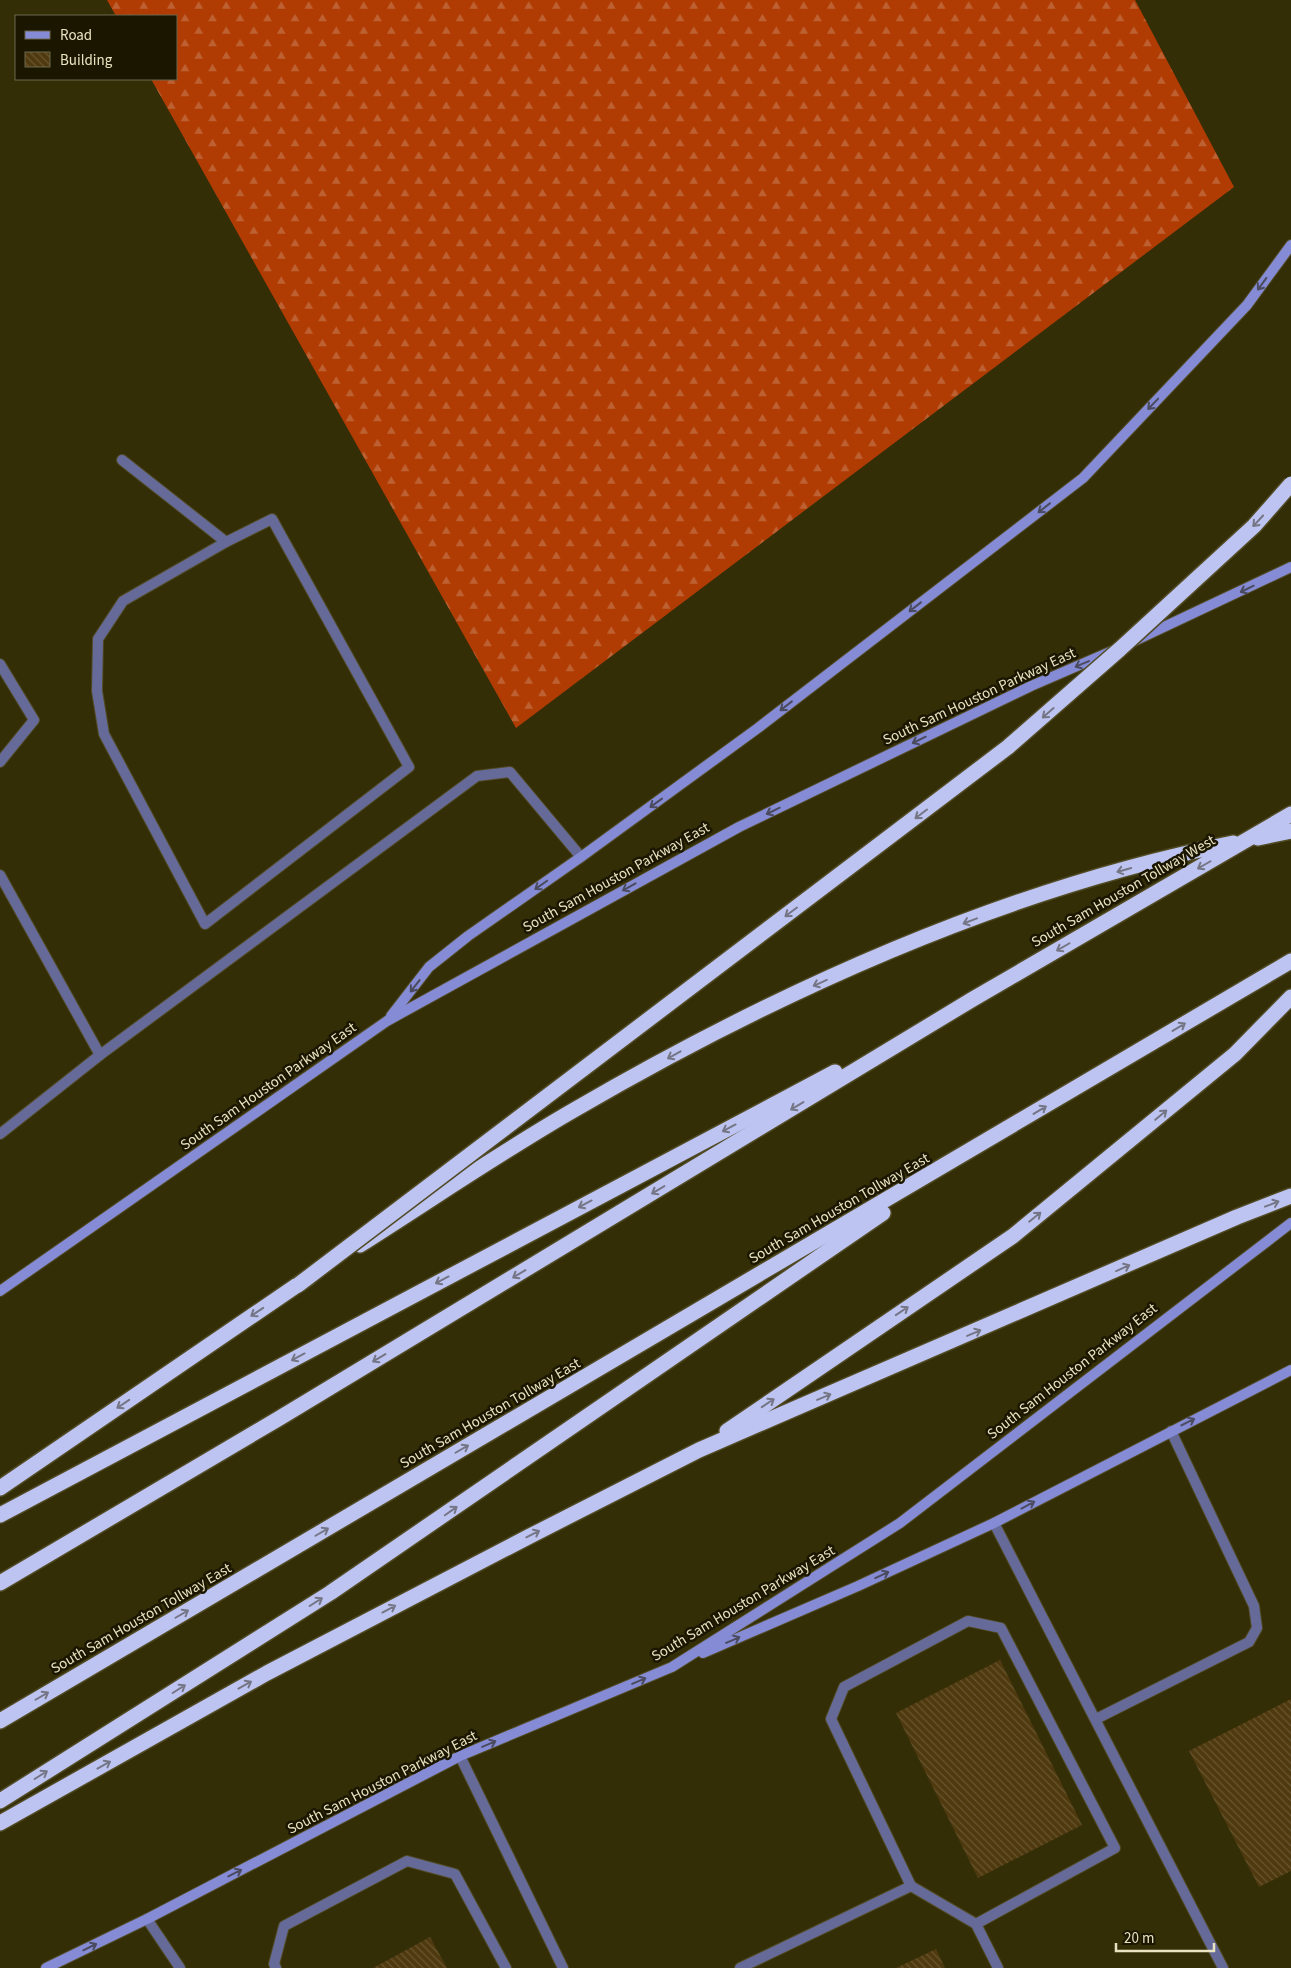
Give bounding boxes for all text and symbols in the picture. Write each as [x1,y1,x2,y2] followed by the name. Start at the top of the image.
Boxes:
[15,15,178,80] legend
[60,25,92,46] text: Road
[60,50,113,71] text: Building
[1257,277,1268,291] one-way arrow
[1147,398,1159,411] one-way arrow
[1037,503,1051,513] one-way arrow
[1252,514,1264,527] one-way arrow
[1240,584,1255,594] one-way arrow
[908,602,922,612] one-way arrow
[879,642,1079,750] street label: South Sam Houston Parkway East
[1075,660,1090,669] one-way arrow
[779,701,793,711] one-way arrow
[1041,707,1054,718] one-way arrow
[912,736,927,745] one-way arrow
[650,797,663,808] one-way arrow
[765,806,780,816] one-way arrow
[915,808,928,819] one-way arrow
[519,817,713,938] street label: South Sam Houston Parkway East
[1027,830,1219,953] street label: South Sam Houston Tollway West
[1197,860,1211,870] one-way arrow
[1117,866,1133,876] one-way arrow
[534,880,548,890] one-way arrow
[623,883,637,893] one-way arrow
[785,906,798,917] one-way arrow
[963,917,978,926] one-way arrow
[1057,942,1071,952] one-way arrow
[409,979,420,992] one-way arrow
[813,979,828,988] one-way arrow
[176,1017,361,1155] street label: South Sam Houston Parkway East
[1172,1022,1187,1032] one-way arrow
[667,1050,682,1060] one-way arrow
[790,1102,804,1112] one-way arrow
[1032,1105,1046,1115] one-way arrow
[1155,1110,1168,1121] one-way arrow
[722,1124,737,1134] one-way arrow
[745,1148,933,1269] street label: South Sam Houston Tollway East
[651,1186,665,1196] one-way arrow
[1264,1198,1279,1208] one-way arrow
[579,1200,593,1210] one-way arrow
[1028,1212,1041,1223] one-way arrow
[1115,1262,1130,1272] one-way arrow
[512,1270,526,1280] one-way arrow
[435,1276,449,1286] one-way arrow
[983,1298,1162,1444] street label: South Sam Houston Parkway East
[895,1306,909,1316] one-way arrow
[250,1307,264,1317] one-way arrow
[966,1327,981,1337] one-way arrow
[291,1353,306,1362] one-way arrow
[396,1353,584,1474] street label: South Sam Houston Tollway East
[373,1354,387,1364] one-way arrow
[817,1391,832,1400] one-way arrow
[761,1398,775,1408] one-way arrow
[116,1399,130,1409] one-way arrow
[1180,1417,1195,1426] one-way arrow
[455,1444,469,1454] one-way arrow
[1021,1500,1036,1510] one-way arrow
[443,1506,457,1516] one-way arrow
[315,1526,329,1536] one-way arrow
[525,1529,540,1538] one-way arrow
[648,1540,839,1667] street label: South Sam Houston Parkway East
[47,1558,235,1679] street label: South Sam Houston Tollway East
[874,1570,889,1579] one-way arrow
[309,1597,323,1607] one-way arrow
[381,1604,396,1613] one-way arrow
[175,1608,189,1618] one-way arrow
[725,1635,740,1645] one-way arrow
[631,1675,646,1685] one-way arrow
[238,1680,252,1690] one-way arrow
[171,1684,185,1694] one-way arrow
[34,1691,49,1701] one-way arrow
[284,1725,481,1840] street label: South Sam Houston Parkway East
[481,1739,496,1748] one-way arrow
[96,1759,110,1769] one-way arrow
[34,1770,48,1780] one-way arrow
[227,1868,242,1877] one-way arrow
[1116,1920,1214,1952] scale bar
[1124,1928,1154,1949] text: 20 m
[82,1942,97,1951] one-way arrow

